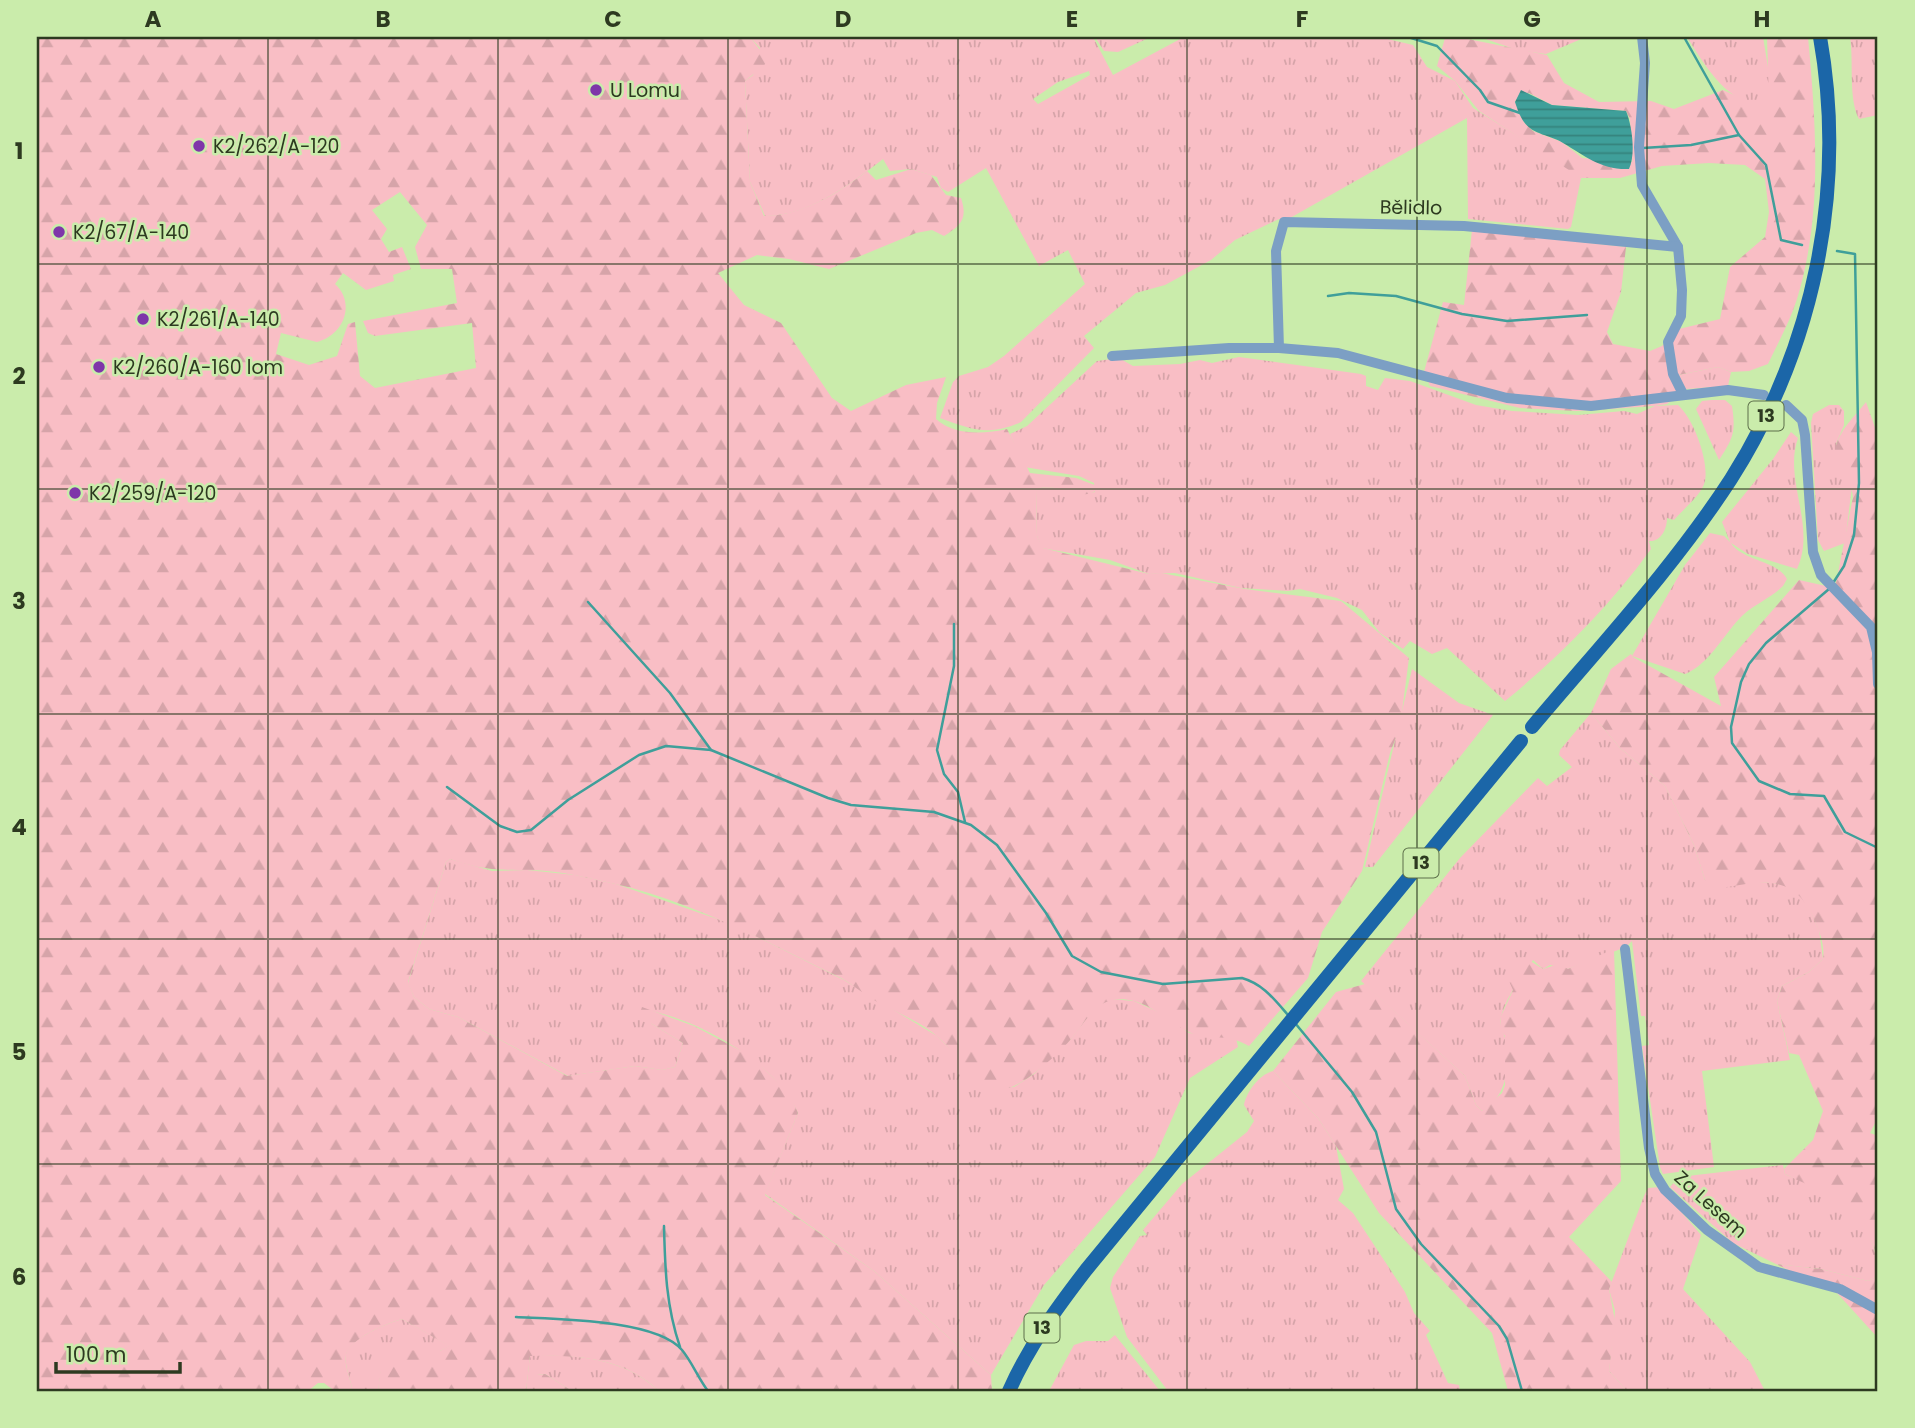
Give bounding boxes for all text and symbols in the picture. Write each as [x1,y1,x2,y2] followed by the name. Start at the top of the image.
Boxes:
[145,3,162,35] text: A
[375,3,391,35] text: B
[604,3,622,35] text: C
[835,3,851,35] text: D
[1066,3,1078,35] text: E
[1296,3,1308,35] text: F
[1523,3,1541,35] text: G
[1754,3,1770,35] text: H
[610,77,680,104] place label: U Lomu
[588,82,604,98] marker: U Lomu
[213,133,340,160] place label: K2/262/A-120
[15,135,23,167] text: 1
[191,138,207,154] marker: K2/262/A-120
[1380,193,1442,222] street label: Bělidlo
[73,219,189,246] place label: K2/67/A-140
[51,224,67,240] marker: K2/67/A-140
[157,306,280,333] place label: K2/261/A-140
[135,311,151,327] marker: K2/261/A-140
[113,354,283,381] place label: K2/260/A-160 lom
[91,359,107,375] marker: K2/260/A-160 lom
[12,360,26,392] text: 2
[1748,402,1784,430] road number: 13
[89,480,216,507] place label: K2/259/A-120
[67,485,83,501] marker: K2/259/A-120
[12,585,26,617] text: 3
[11,811,27,843] text: 4
[1404,848,1438,878] road number: 13
[12,1036,26,1068] text: 5
[1668,1164,1753,1244] street label: Za Lesem
[12,1261,26,1293] text: 6
[1024,1314,1060,1343] road number: 13
[56,1330,180,1374] scale bar
[66,1340,126,1369] text: 100 m

